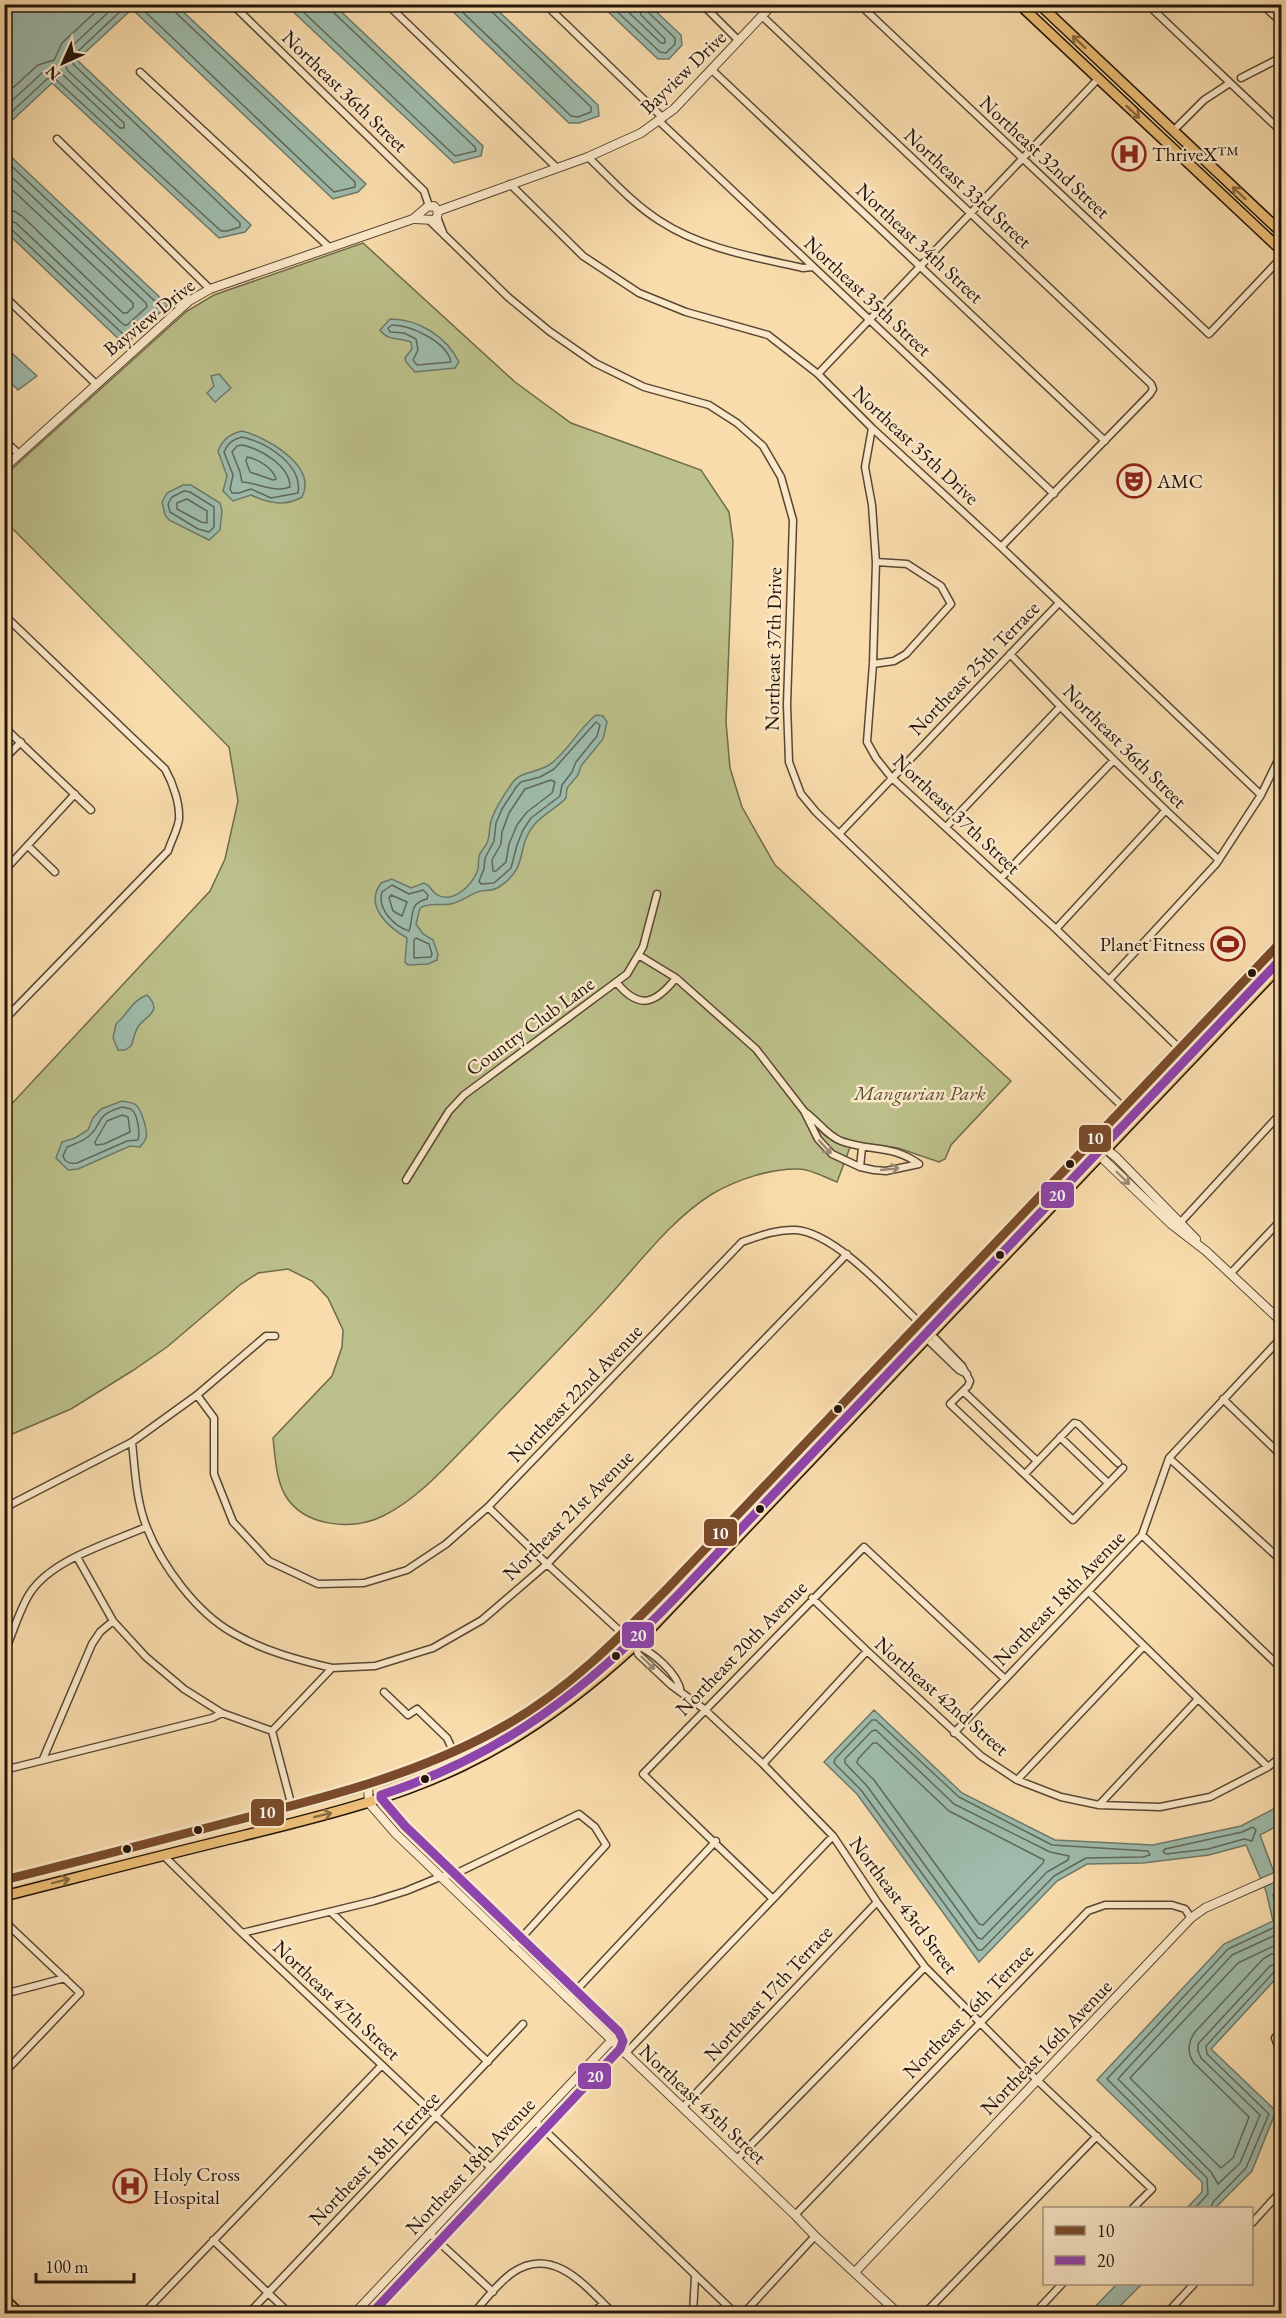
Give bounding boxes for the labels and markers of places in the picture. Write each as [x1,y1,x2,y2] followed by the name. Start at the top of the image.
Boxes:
[1111,136,1147,172] hospital icon: ThriveX™
[1152,141,1239,167] place label: ThriveX™
[1116,463,1152,499] theatre icon: AMC
[1156,468,1203,494] place label: AMC
[1210,926,1246,962] sports icon: Planet Fitness
[1100,931,1205,957] place label: Planet Fitness
[1246,967,1258,979] unlabelled marker
[1064,1158,1076,1170] unlabelled marker
[994,1249,1006,1261] unlabelled marker
[832,1403,844,1415] unlabelled marker
[754,1503,766,1515] unlabelled marker
[610,1650,622,1662] unlabelled marker
[419,1773,431,1785] unlabelled marker
[192,1824,204,1836] unlabelled marker
[121,1843,133,1855] unlabelled marker
[153,2161,240,2210] place label: Holy Cross Hospital
[112,2168,148,2204] hospital icon: Holy Cross Hospital

